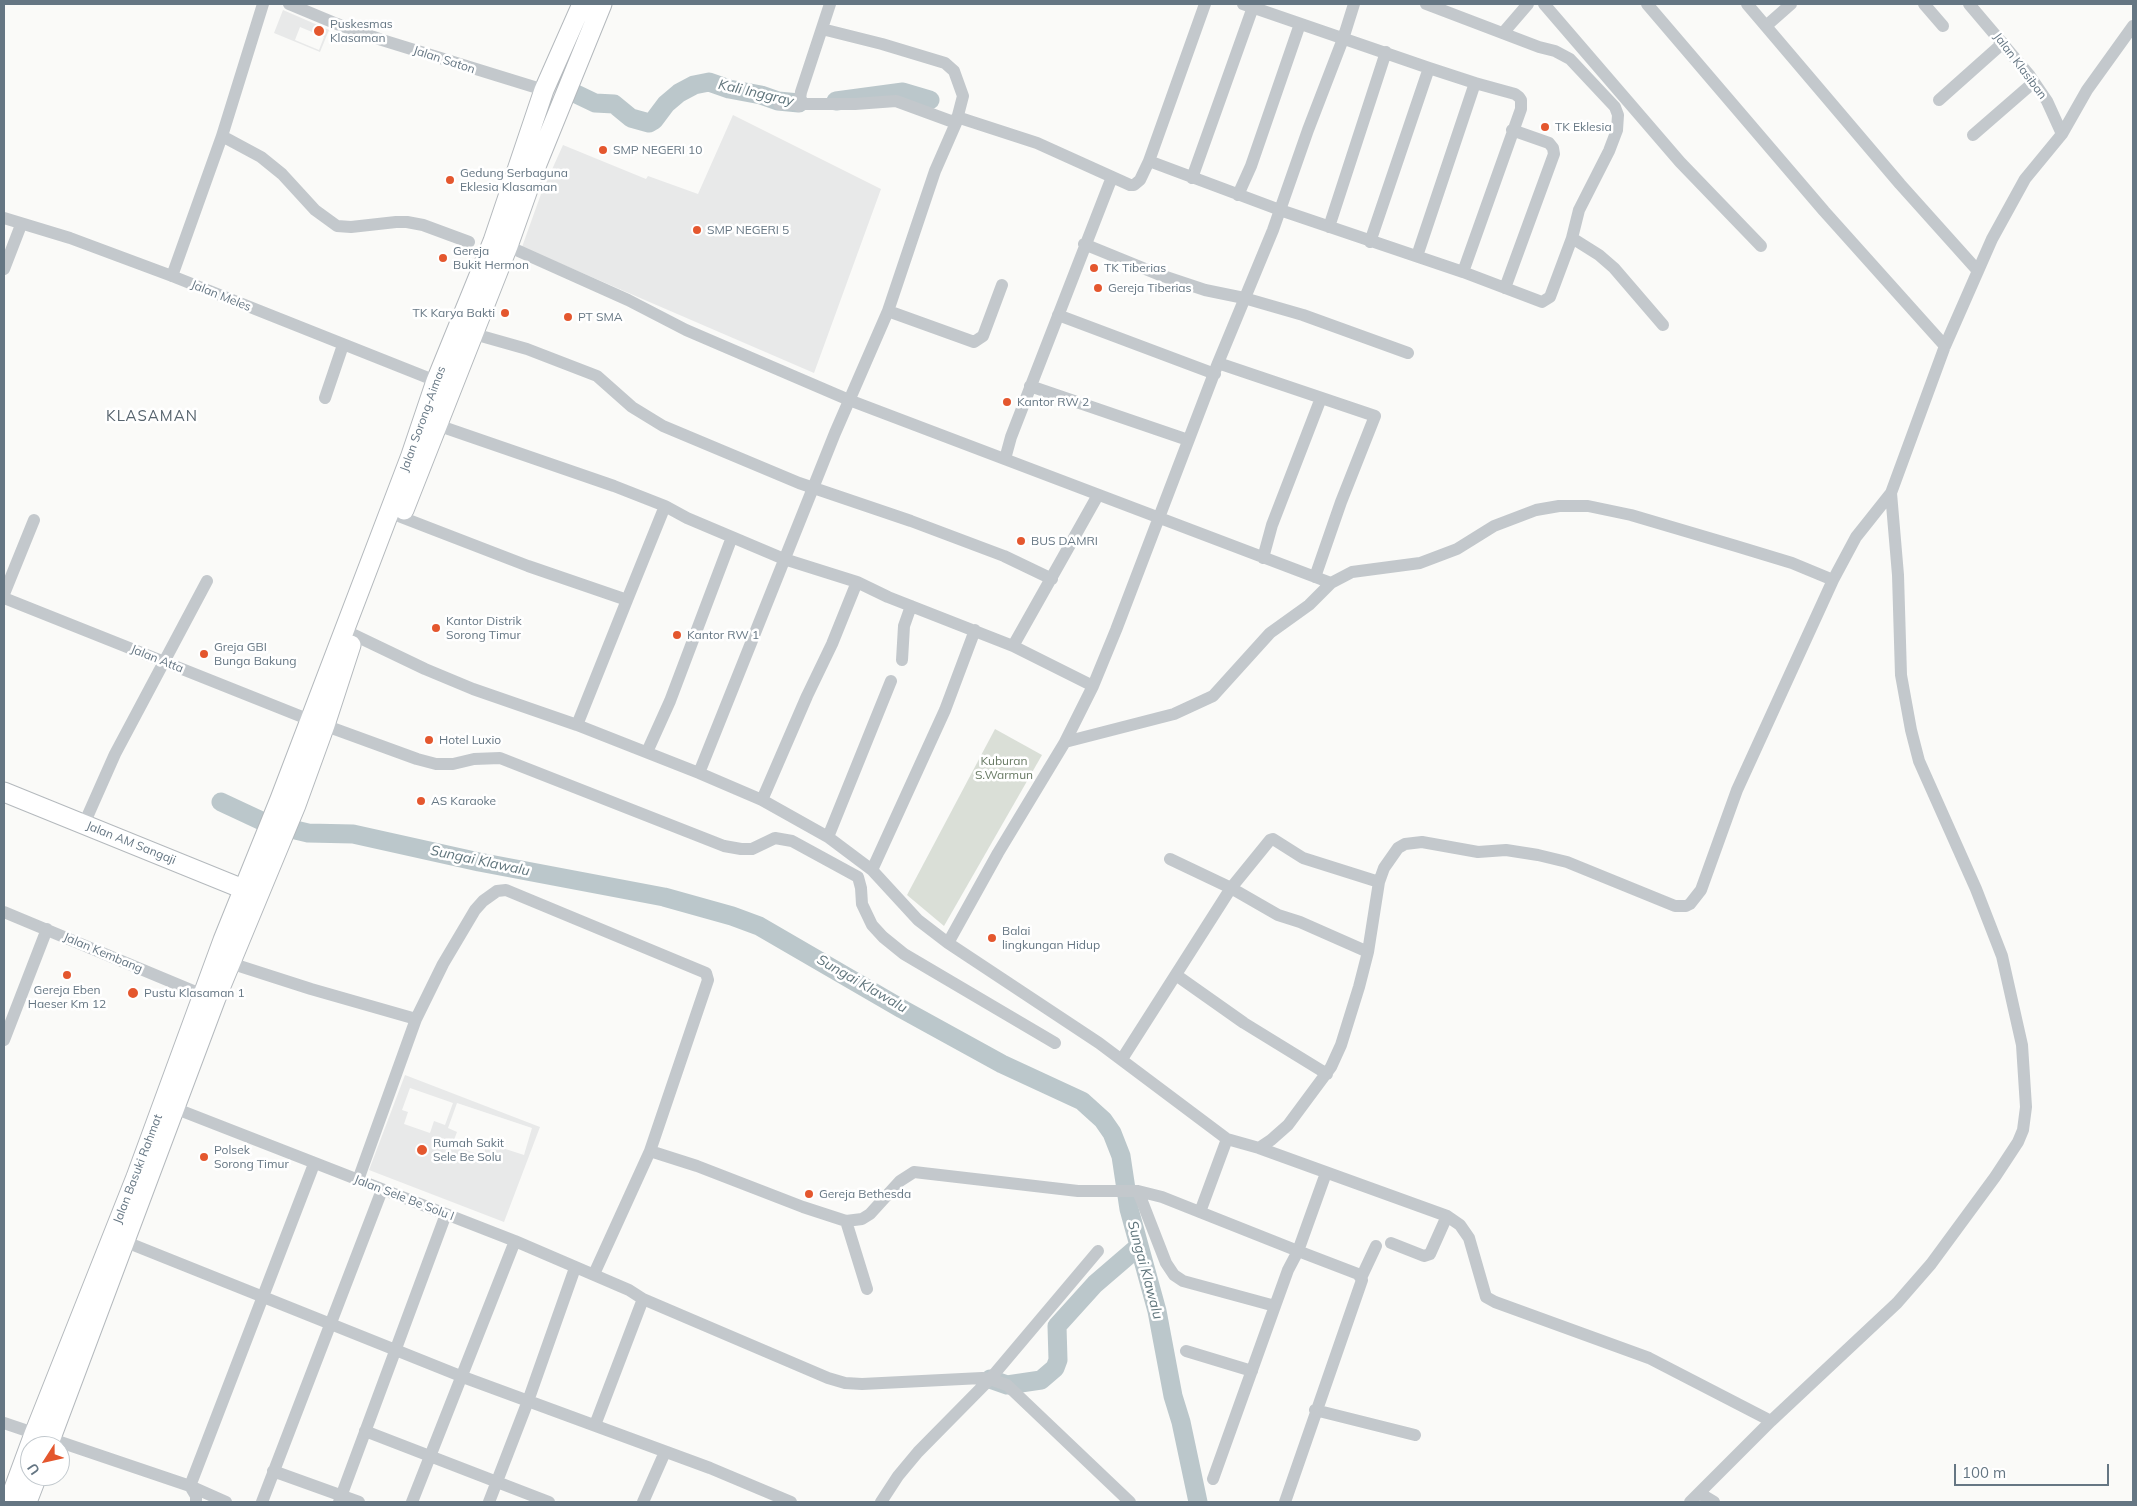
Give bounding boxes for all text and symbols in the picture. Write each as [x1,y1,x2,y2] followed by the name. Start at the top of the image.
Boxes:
[330,17,393,45] place label: Puskesmas Klasaman
[312,24,326,38] marker: Puskesmas Klasaman
[1990,30,2050,102] street label: Jalan Klasiban
[411,43,477,77] street label: Jalan Saton
[717,76,795,110] water label: Kali Inggray
[1555,120,1612,134] place label: TK Eklesia
[1539,121,1551,133] marker: TK Eklesia
[613,143,702,157] place label: SMP NEGERI 10
[597,144,609,156] marker: SMP NEGERI 10
[460,166,568,194] place label: Gedung Serbaguna Eklesia Klasaman
[444,174,456,186] marker: Gedung Serbaguna Eklesia Klasaman
[707,223,789,237] place label: SMP NEGERI 5
[691,224,703,236] marker: SMP NEGERI 5
[453,244,529,272] place label: Gereja Bukit Hermon
[437,252,449,264] marker: Gereja Bukit Hermon
[1104,261,1166,275] place label: TK Tiberias
[1088,262,1100,274] marker: TK Tiberias
[189,277,253,315] street label: Jalan Meles
[1108,281,1191,295] place label: Gereja Tiberias
[1092,282,1104,294] marker: Gereja Tiberias
[412,306,495,320] place label: TK Karya Bakti
[499,307,511,319] marker: TK Karya Bakti
[578,310,623,324] place label: PT SMA
[562,311,574,323] marker: PT SMA
[397,364,449,474] street label: Jalan Sorong-Aimas
[1017,395,1089,409] place label: Kantor RW 2
[1001,396,1013,408] marker: Kantor RW 2
[105,407,199,425] district label: KLASAMAN
[1031,534,1098,548] place label: BUS DAMRI
[1015,535,1027,547] marker: BUS DAMRI
[446,614,522,642] place label: Kantor Distrik Sorong Timur
[430,622,442,634] marker: Kantor Distrik Sorong Timur
[687,628,759,642] place label: Kantor RW 1
[671,629,683,641] marker: Kantor RW 1
[214,640,296,668] place label: Greja GBI Bunga Bakung
[129,642,185,676] street label: Jalan Atta
[198,648,210,660] marker: Greja GBI Bunga Bakung
[439,733,501,747] place label: Hotel Luxio
[423,734,435,746] marker: Hotel Luxio
[975,754,1033,782] park label: Kuburan S.Warmun
[431,794,496,808] place label: AS Karaoke
[415,795,427,807] marker: AS Karaoke
[84,818,178,868] street label: Jalan AM Sangaji
[429,842,531,880] water label: Sungai Klawalu
[1002,924,1100,952] place label: Balai lingkungan Hidup
[61,930,145,976] street label: Jalan Kembang
[986,932,998,944] marker: Balai lingkungan Hidup
[814,951,910,1017] water label: Sungai Klawalu
[61,969,73,981] marker: Gereja Eben Haeser Km 12
[28,983,106,1011] place label: Gereja Eben Haeser Km 12
[126,986,140,1000] marker: Pustu Klasaman 1
[144,986,245,1000] place label: Pustu Klasaman 1
[110,1112,166,1226] street label: Jalan Basuki Rahmat
[433,1136,504,1164] place label: Rumah Sakit Sele Be Solu
[214,1143,289,1171] place label: Polsek Sorong Timur
[415,1143,429,1157] marker: Rumah Sakit Sele Be Solu
[198,1151,210,1163] marker: Polsek Sorong Timur
[352,1172,456,1224] street label: Jalan Sele Be Solu I
[819,1187,911,1201] place label: Gereja Bethesda
[803,1188,815,1200] marker: Gereja Bethesda
[1124,1219,1166,1321] water label: Sungai Klawalu
[20,1436,70,1486] north arrow
[1957,1454,2112,1486] scale bar
[23,1460,44,1478] text: U
[1962,1463,2006,1482] text: 100 m

